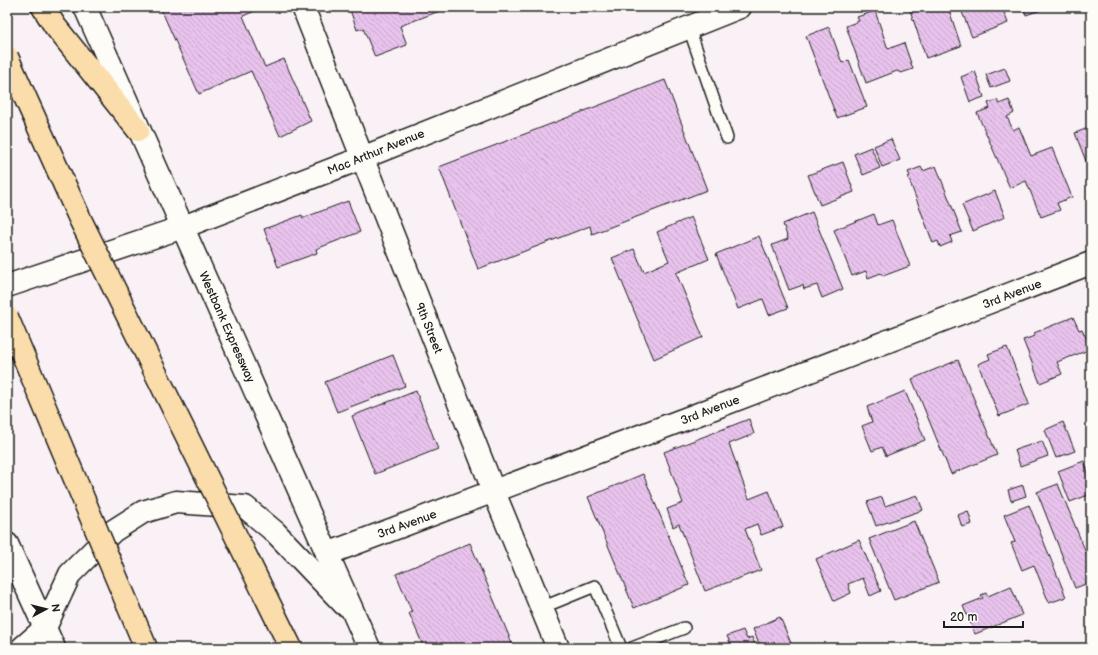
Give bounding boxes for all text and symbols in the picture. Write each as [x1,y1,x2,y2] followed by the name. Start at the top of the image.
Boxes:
[325,126,427,179] street label: Mac Arthur Avenue
[195,269,258,386] street label: Westbank Expressway
[981,276,1044,313] street label: 3rd Avenue
[412,301,446,356] street label: 9th Street
[679,392,742,429] street label: 3rd Avenue
[376,507,439,542] street label: 3rd Avenue
[26,589,66,629] north arrow
[48,603,62,613] text: N
[944,603,1023,629] scale bar
[950,610,977,625] text: 20 m

